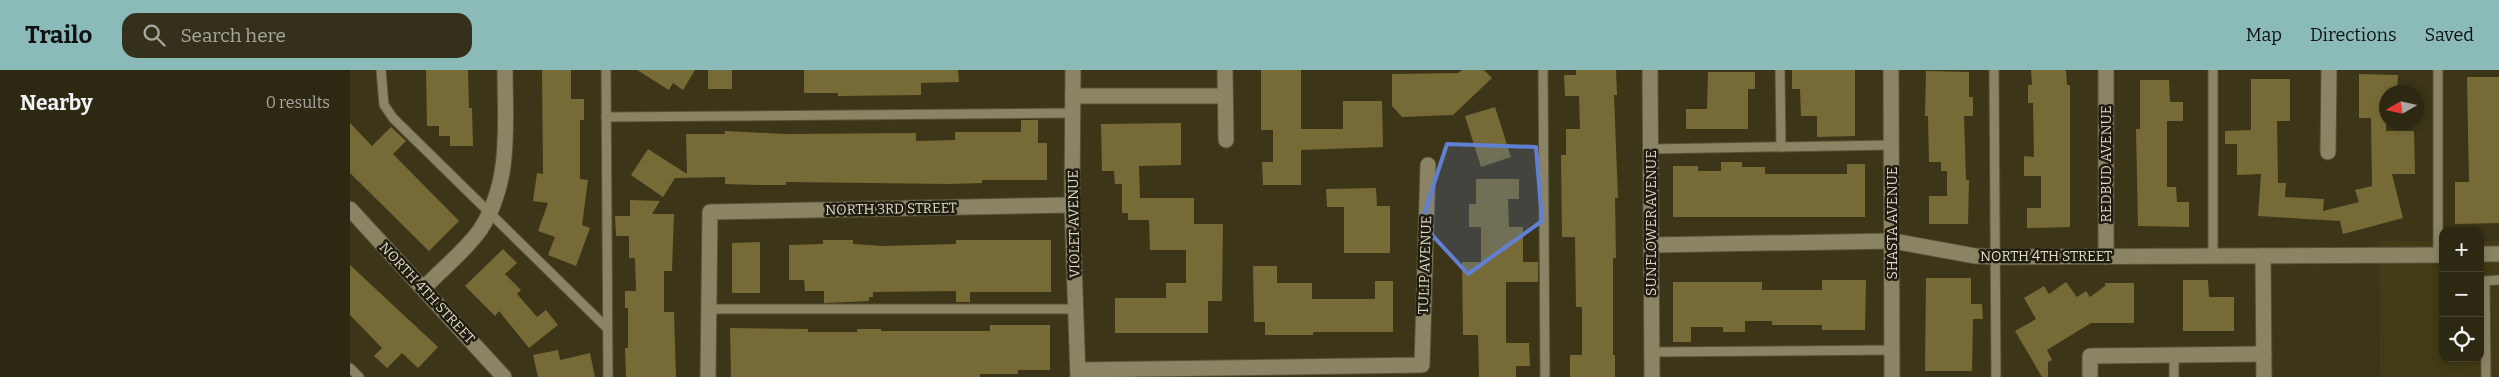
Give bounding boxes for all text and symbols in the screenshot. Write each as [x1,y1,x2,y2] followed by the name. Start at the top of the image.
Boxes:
[122,13,472,58] search box
[25,21,92,49] text: Trailo
[140,21,168,49] icon: search
[180,24,286,47] text: Search here
[2246,24,2282,46] text: Map
[2310,24,2397,46] text: Directions
[2425,24,2474,46] text: Saved
[2379,85,2424,130] north arrow
[20,90,93,116] text: Nearby
[266,93,330,112] text: 0 results
[2098,106,2115,222] street label: REDBUD AVENUE
[1643,150,1660,296] street label: SUNFLOWER AVENUE
[1884,167,1901,279] street label: SHASTA AVENUE
[1065,170,1083,278] street label: VIOLET AVENUE
[825,199,957,219] street label: NORTH 3RD STREET
[1415,215,1435,315] street label: TULIP AVENUE
[2439,227,2484,362] map controls
[2439,227,2484,272] button: +
[376,239,478,347] street label: NORTH 4TH STREET
[1980,248,2112,265] street label: NORTH 4TH STREET
[2439,272,2484,317] button: −
[2439,317,2484,362] button: locate

